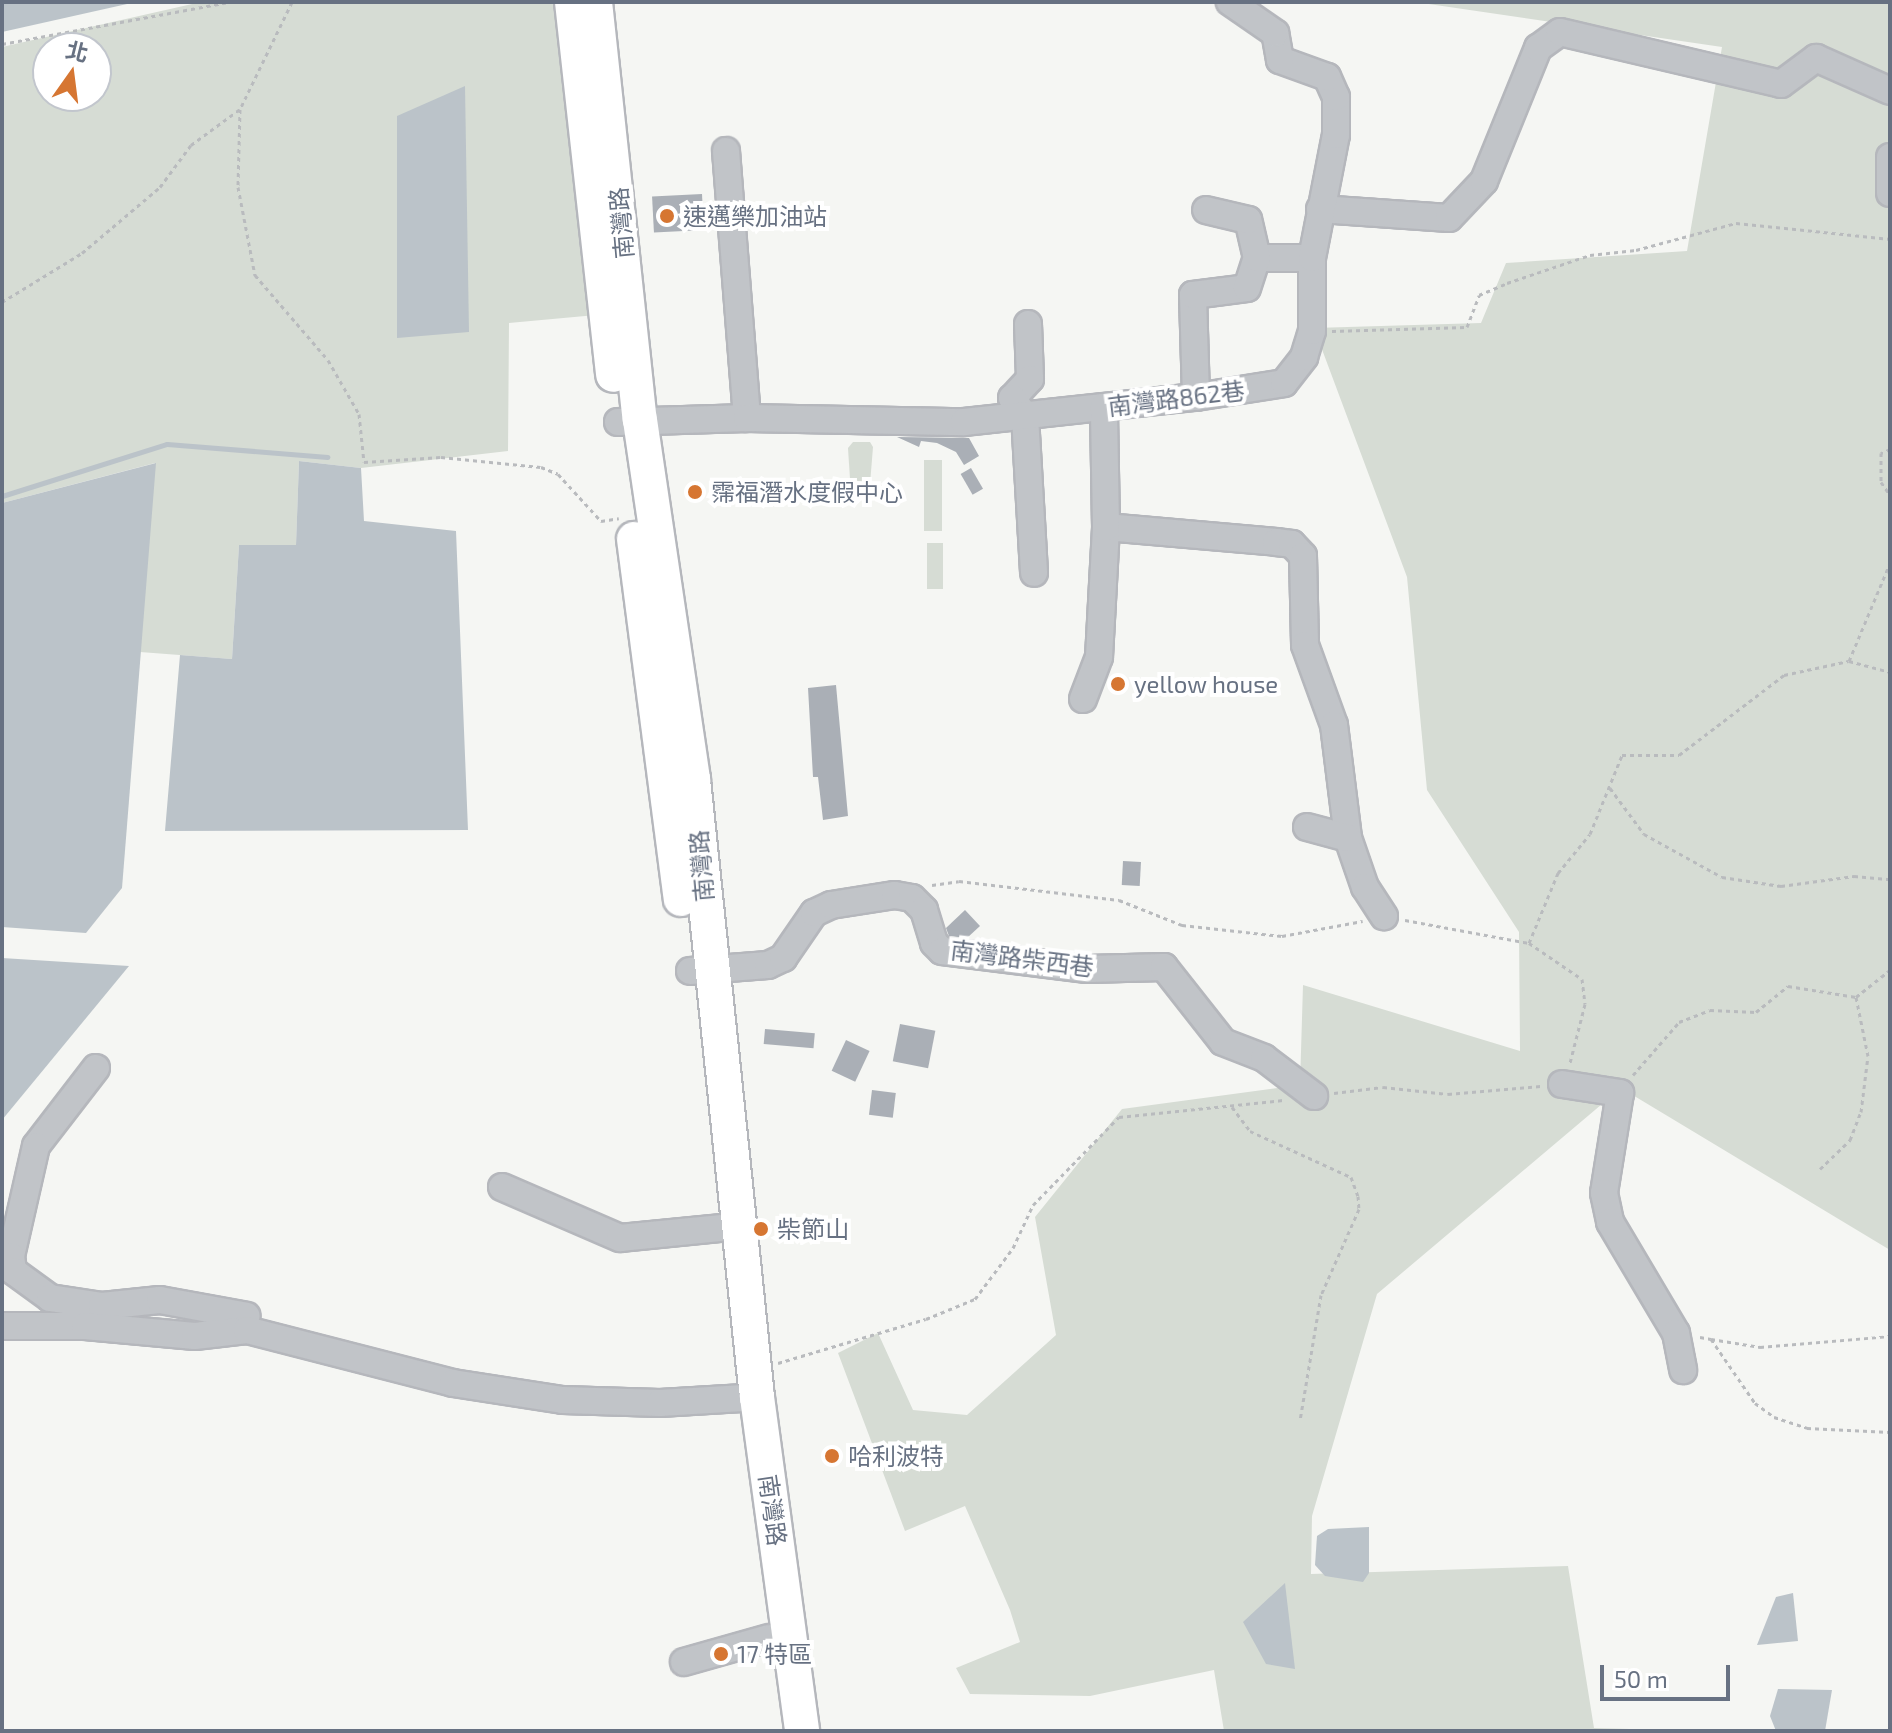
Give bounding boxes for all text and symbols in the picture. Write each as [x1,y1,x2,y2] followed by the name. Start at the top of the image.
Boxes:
[32,32,112,112] north arrow
[63,35,91,66] text: 北
[604,186,638,260] street label: 南灣路
[683,202,827,230] place label: 速邁樂加油站
[658,207,676,225] marker: 速邁樂加油站
[1106,375,1246,421] street label: 南灣路862巷
[711,478,903,506] place label: 霈福潛水度假中心
[686,483,704,501] marker: 霈福潛水度假中心
[1134,670,1279,698] place label: yellow house
[1109,675,1127,693] marker: yellow house
[684,829,718,903] street label: 南灣路
[949,935,1095,981] street label: 南灣路柴西巷
[777,1215,849,1243] place label: 柴節山
[752,1220,770,1238] marker: 柴節山
[848,1442,944,1470] place label: 哈利波特
[823,1447,841,1465] marker: 哈利波特
[754,1472,792,1548] street label: 南灣路
[737,1640,812,1668] place label: 17 特區
[712,1645,730,1663] marker: 17 特區
[1604,1649,1734,1699] scale bar
[1614,1664,1668,1693] text: 50 m

